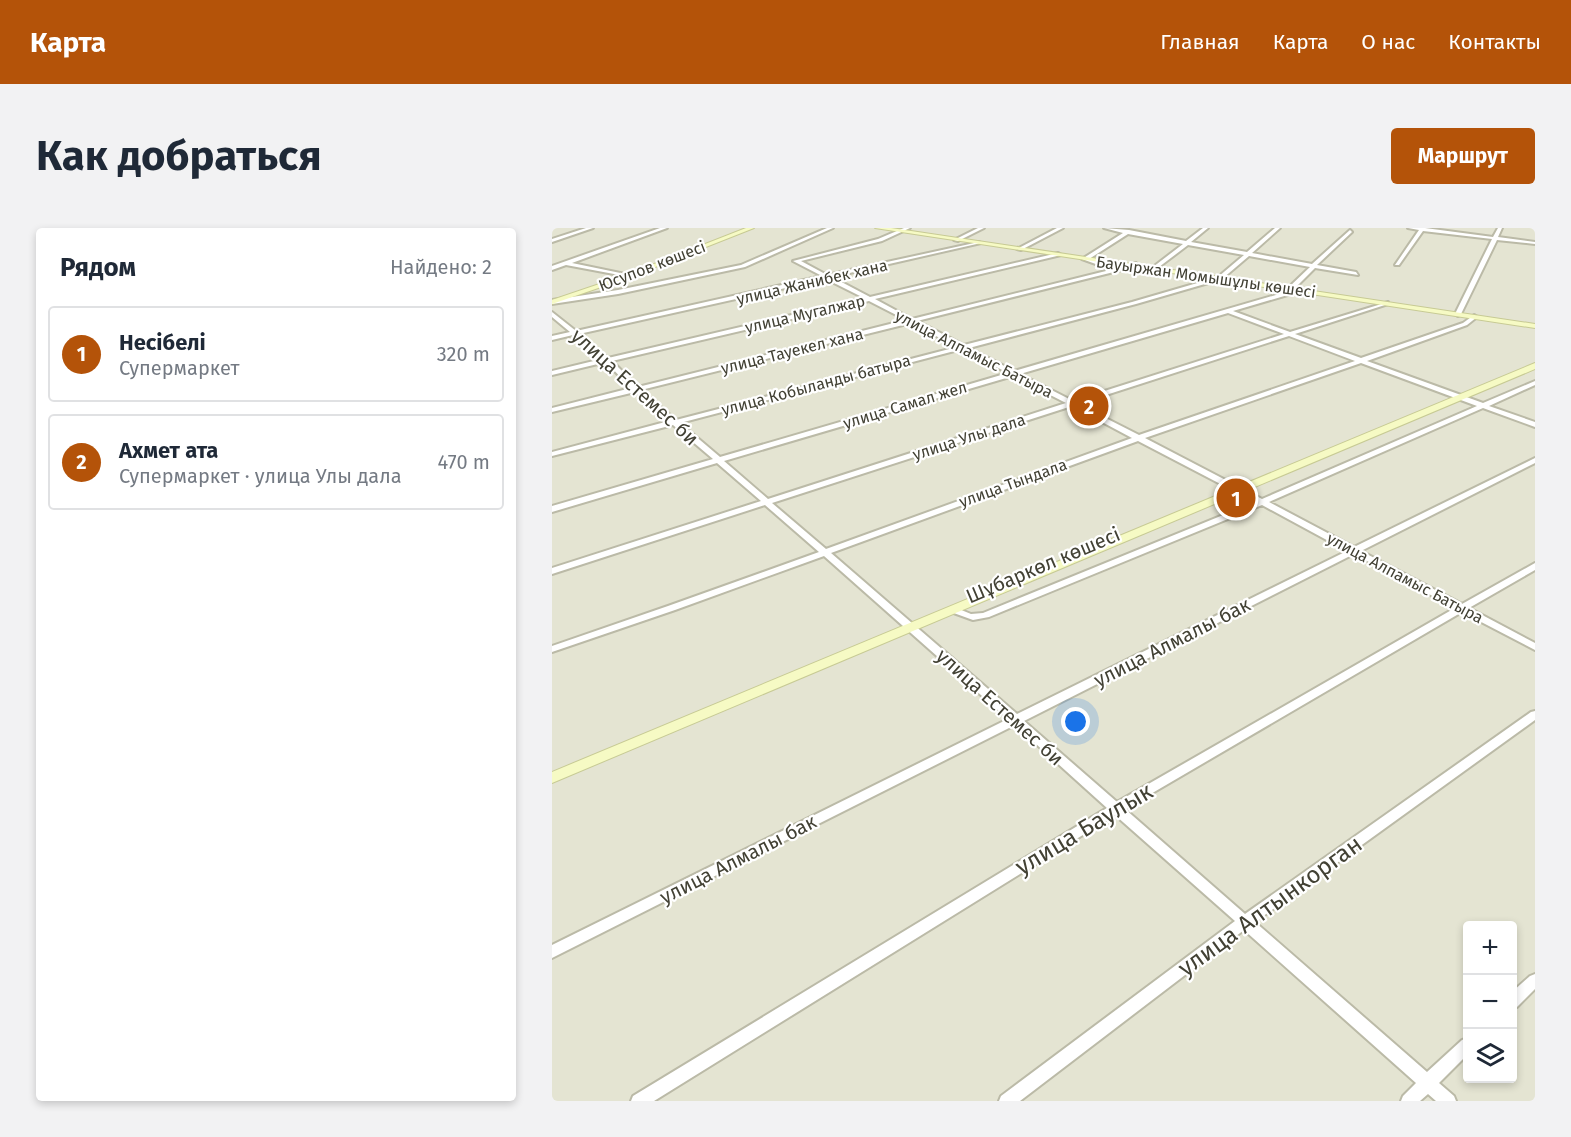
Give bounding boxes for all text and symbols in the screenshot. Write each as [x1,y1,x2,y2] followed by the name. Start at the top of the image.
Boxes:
[30,26,106,59] text: Карта
[1160,29,1240,55] text: Главная
[1273,29,1328,55] text: Карта
[1361,29,1415,55] text: О нас
[1448,29,1541,55] text: Контакты
[1391,128,1535,184] button: Маршрут
[36,131,322,181] text: Как добраться
[596,237,708,295] street label: Юсупов көшесі
[60,252,136,283] text: Рядом
[1095,252,1317,302] street label: Бауыржан Момышұлы көшесі
[390,255,492,279] text: Найдено: 2
[735,255,889,309] street label: улица Жанибек хана
[743,291,867,337] street label: улица Мугалжар
[892,306,1056,402] street label: улица Алпамыс Батыра
[566,324,704,450] street label: улица Естемес би
[719,324,865,378] street label: улица Тауекел хана
[119,329,206,356] text: Несібелі
[77,342,86,366] text: 1
[437,342,490,366] text: 320 m
[719,351,913,419] street label: улица Кобыланды батыра
[119,356,239,380] text: Супермаркет
[841,377,969,433] street label: улица Самал жел
[1070,384,1108,429] pin: 2
[910,410,1028,464] street label: улица Улы дала
[119,437,218,464] text: Ахмет ата
[76,450,87,474] text: 2
[438,450,490,474] text: 470 m
[956,455,1070,511] street label: улица Тындала
[119,464,402,488] text: Супермаркет · улица Улы дала
[1216,476,1256,520] pin: 1
[962,522,1124,608] street label: Шұбаркөл көшесі
[1324,529,1486,627] street label: улица Алпамыс Батыра
[1090,592,1255,692] street label: улица Алмалы бак
[931,644,1069,770] street label: улица Естемес би
[1061,707,1090,736] your location
[1010,777,1158,881] street label: улица Баулык
[656,809,821,909] street label: улица Алмалы бак
[1173,830,1367,982] street label: улица Алтынкорган
[1463,921,1517,1083] map controls
[1463,921,1517,975] button: +
[1463,975,1517,1029] button: −
[1463,1029,1517,1083] button: layers

